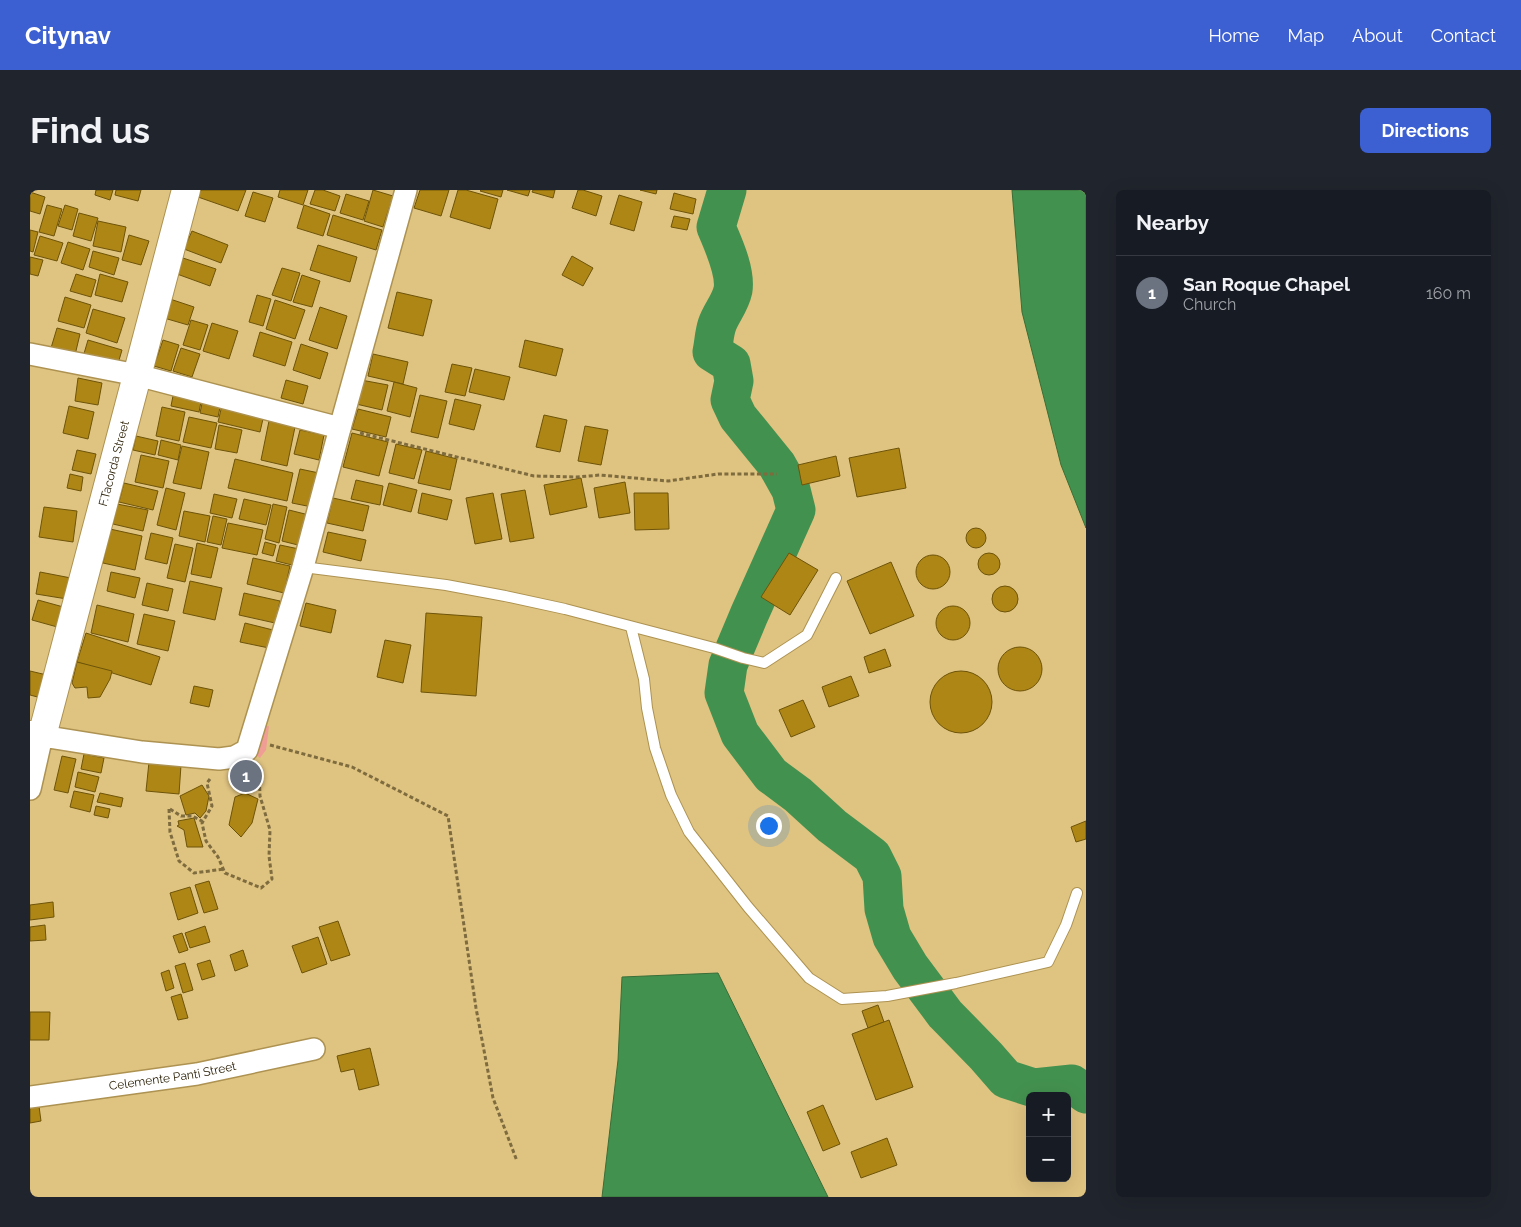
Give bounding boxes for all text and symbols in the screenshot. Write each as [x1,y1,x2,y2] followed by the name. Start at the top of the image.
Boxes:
[25,21,111,50] text: Citynav
[1208,25,1259,46] text: Home
[1287,25,1324,46] text: Map
[1352,25,1403,46] text: About
[1431,25,1496,46] text: Contact
[1360,108,1491,153] button: Directions
[30,110,150,151] text: Find us
[1136,210,1209,235] text: Nearby
[1183,273,1350,295] text: San Roque Chapel
[1148,284,1156,303] text: 1
[1426,284,1471,303] text: 160 m
[1183,295,1236,314] text: Church
[96,419,132,508] street label: F.Tacorda Street
[230,757,262,795] pin: 1
[756,813,782,839] your location
[108,1059,237,1093] street label: Celemente Panti Street
[1026,1092,1071,1182] map controls
[1026,1092,1071,1137] button: +
[1026,1137,1071,1182] button: −

